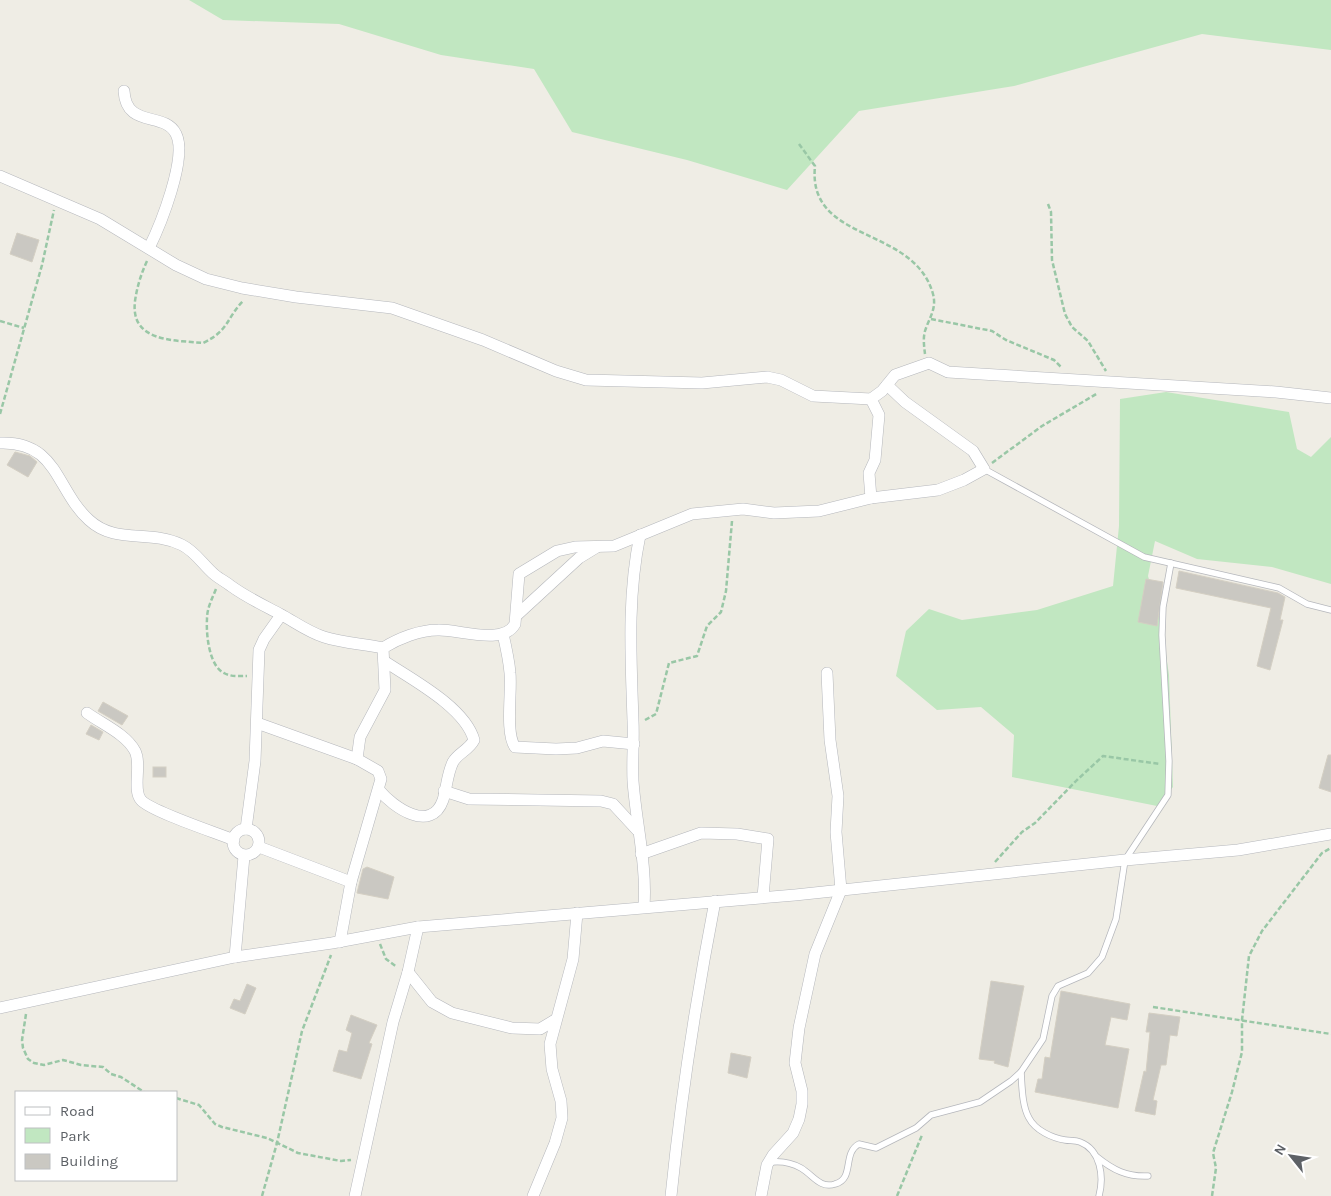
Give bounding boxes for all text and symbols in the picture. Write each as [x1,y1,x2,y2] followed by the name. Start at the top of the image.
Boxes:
[15,1091,178,1181] legend
[60,1102,95,1120] text: Road
[60,1127,90,1145] text: Park
[1266,1131,1316,1181] north arrow
[1270,1141,1290,1158] text: N
[60,1152,118,1170] text: Building

